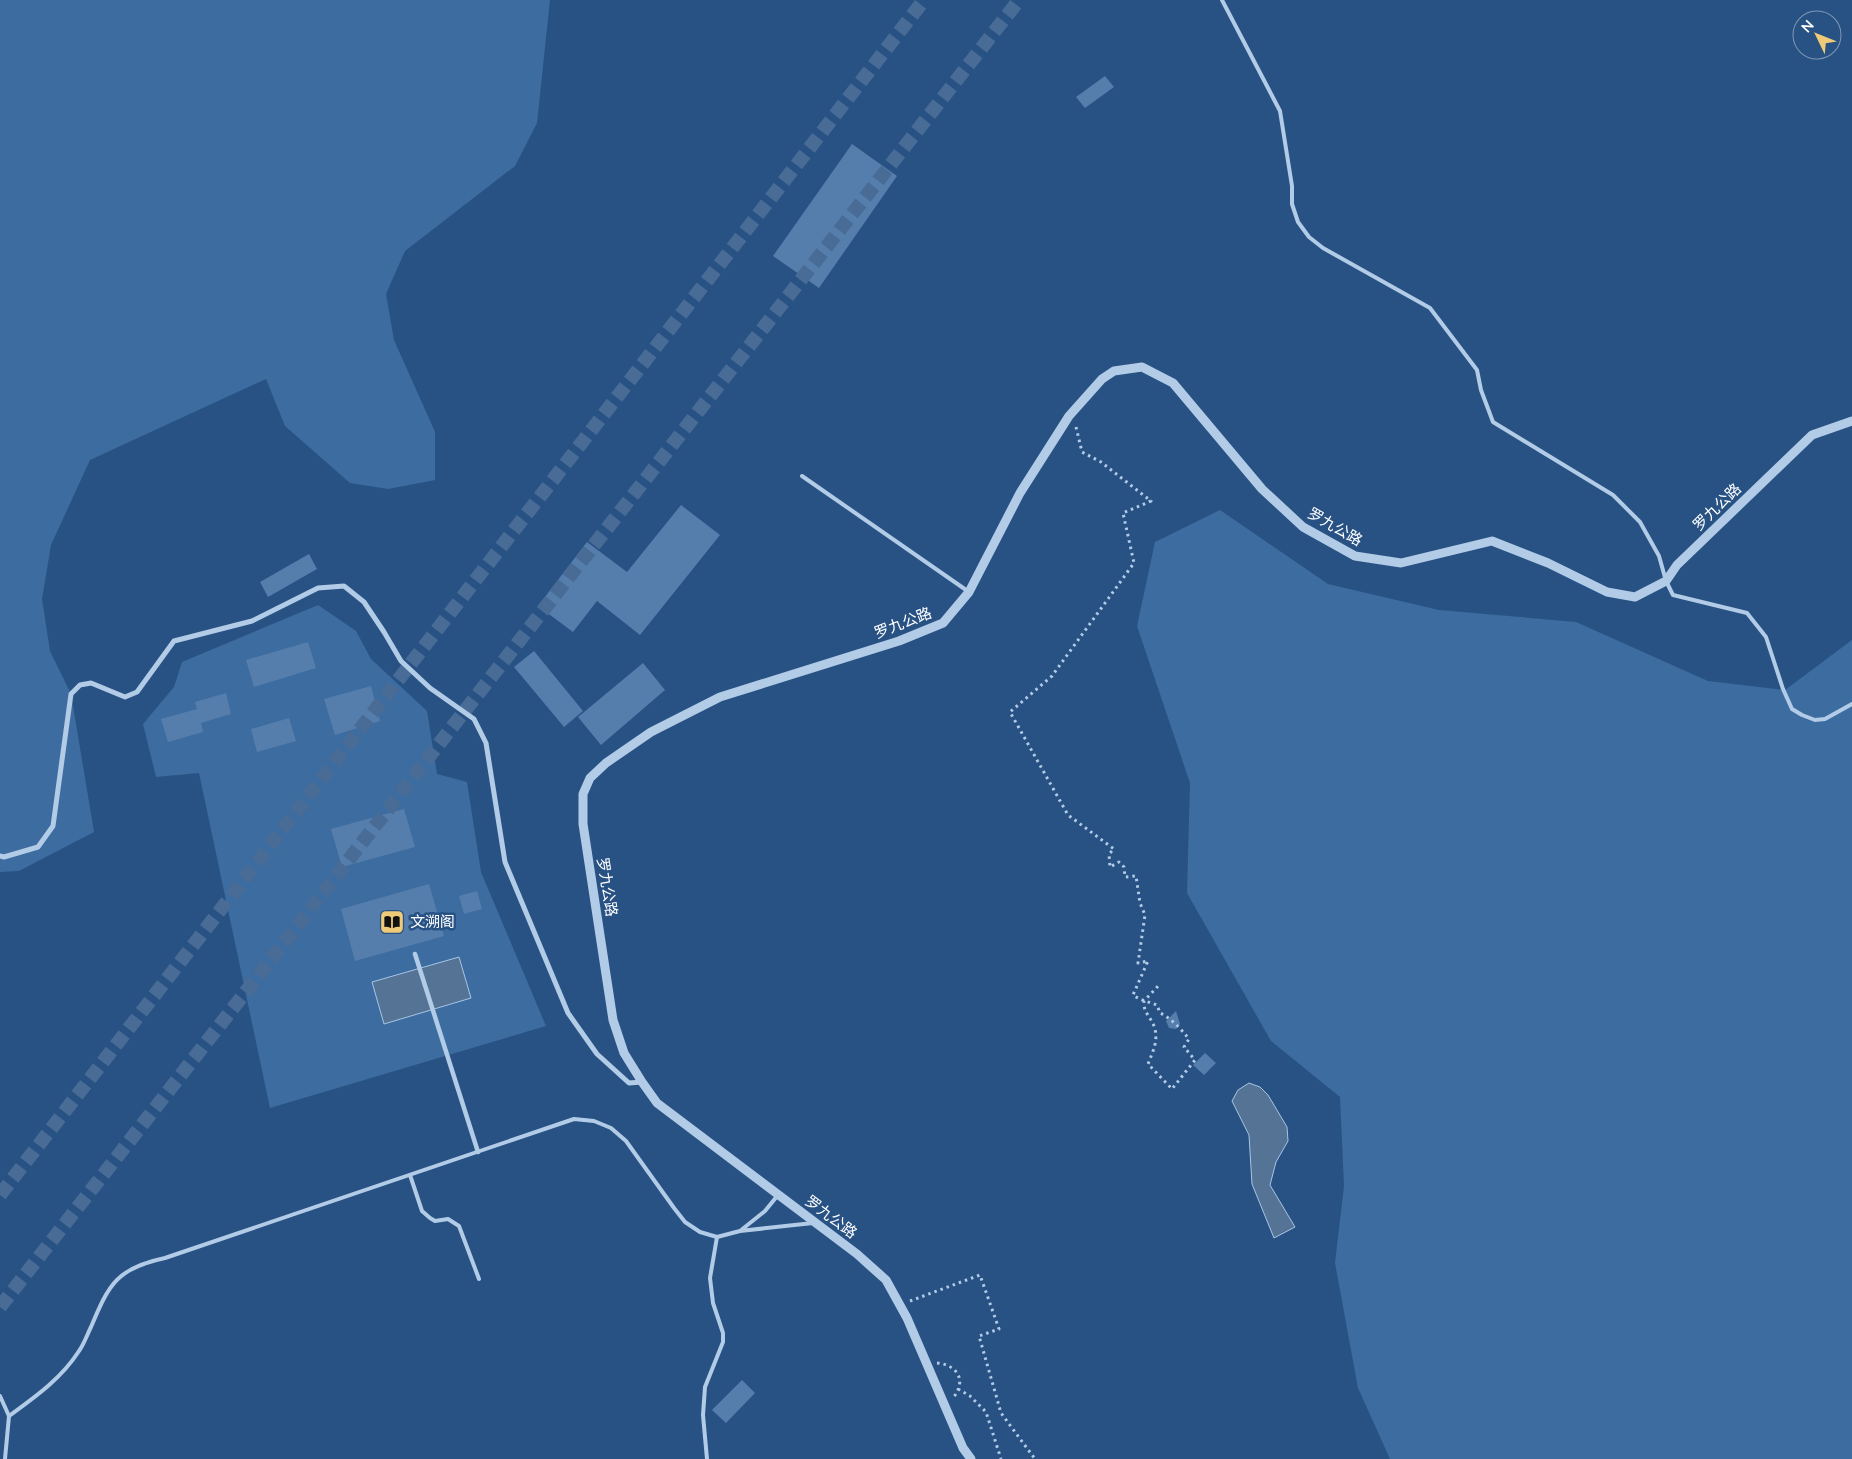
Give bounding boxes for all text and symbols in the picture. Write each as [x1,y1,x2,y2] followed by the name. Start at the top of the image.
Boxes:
[1792,10,1842,60] north arrow
[1797,16,1818,36] text: N
[1688,479,1745,534] street label: 罗九公路
[1305,503,1366,550] street label: 罗九公路
[871,603,934,642] street label: 罗九公路
[593,856,622,918] street label: 罗九公路
[379,909,405,935] library icon: 文溯阁
[410,912,455,931] place label: 文溯阁
[802,1191,861,1242] street label: 罗九公路

